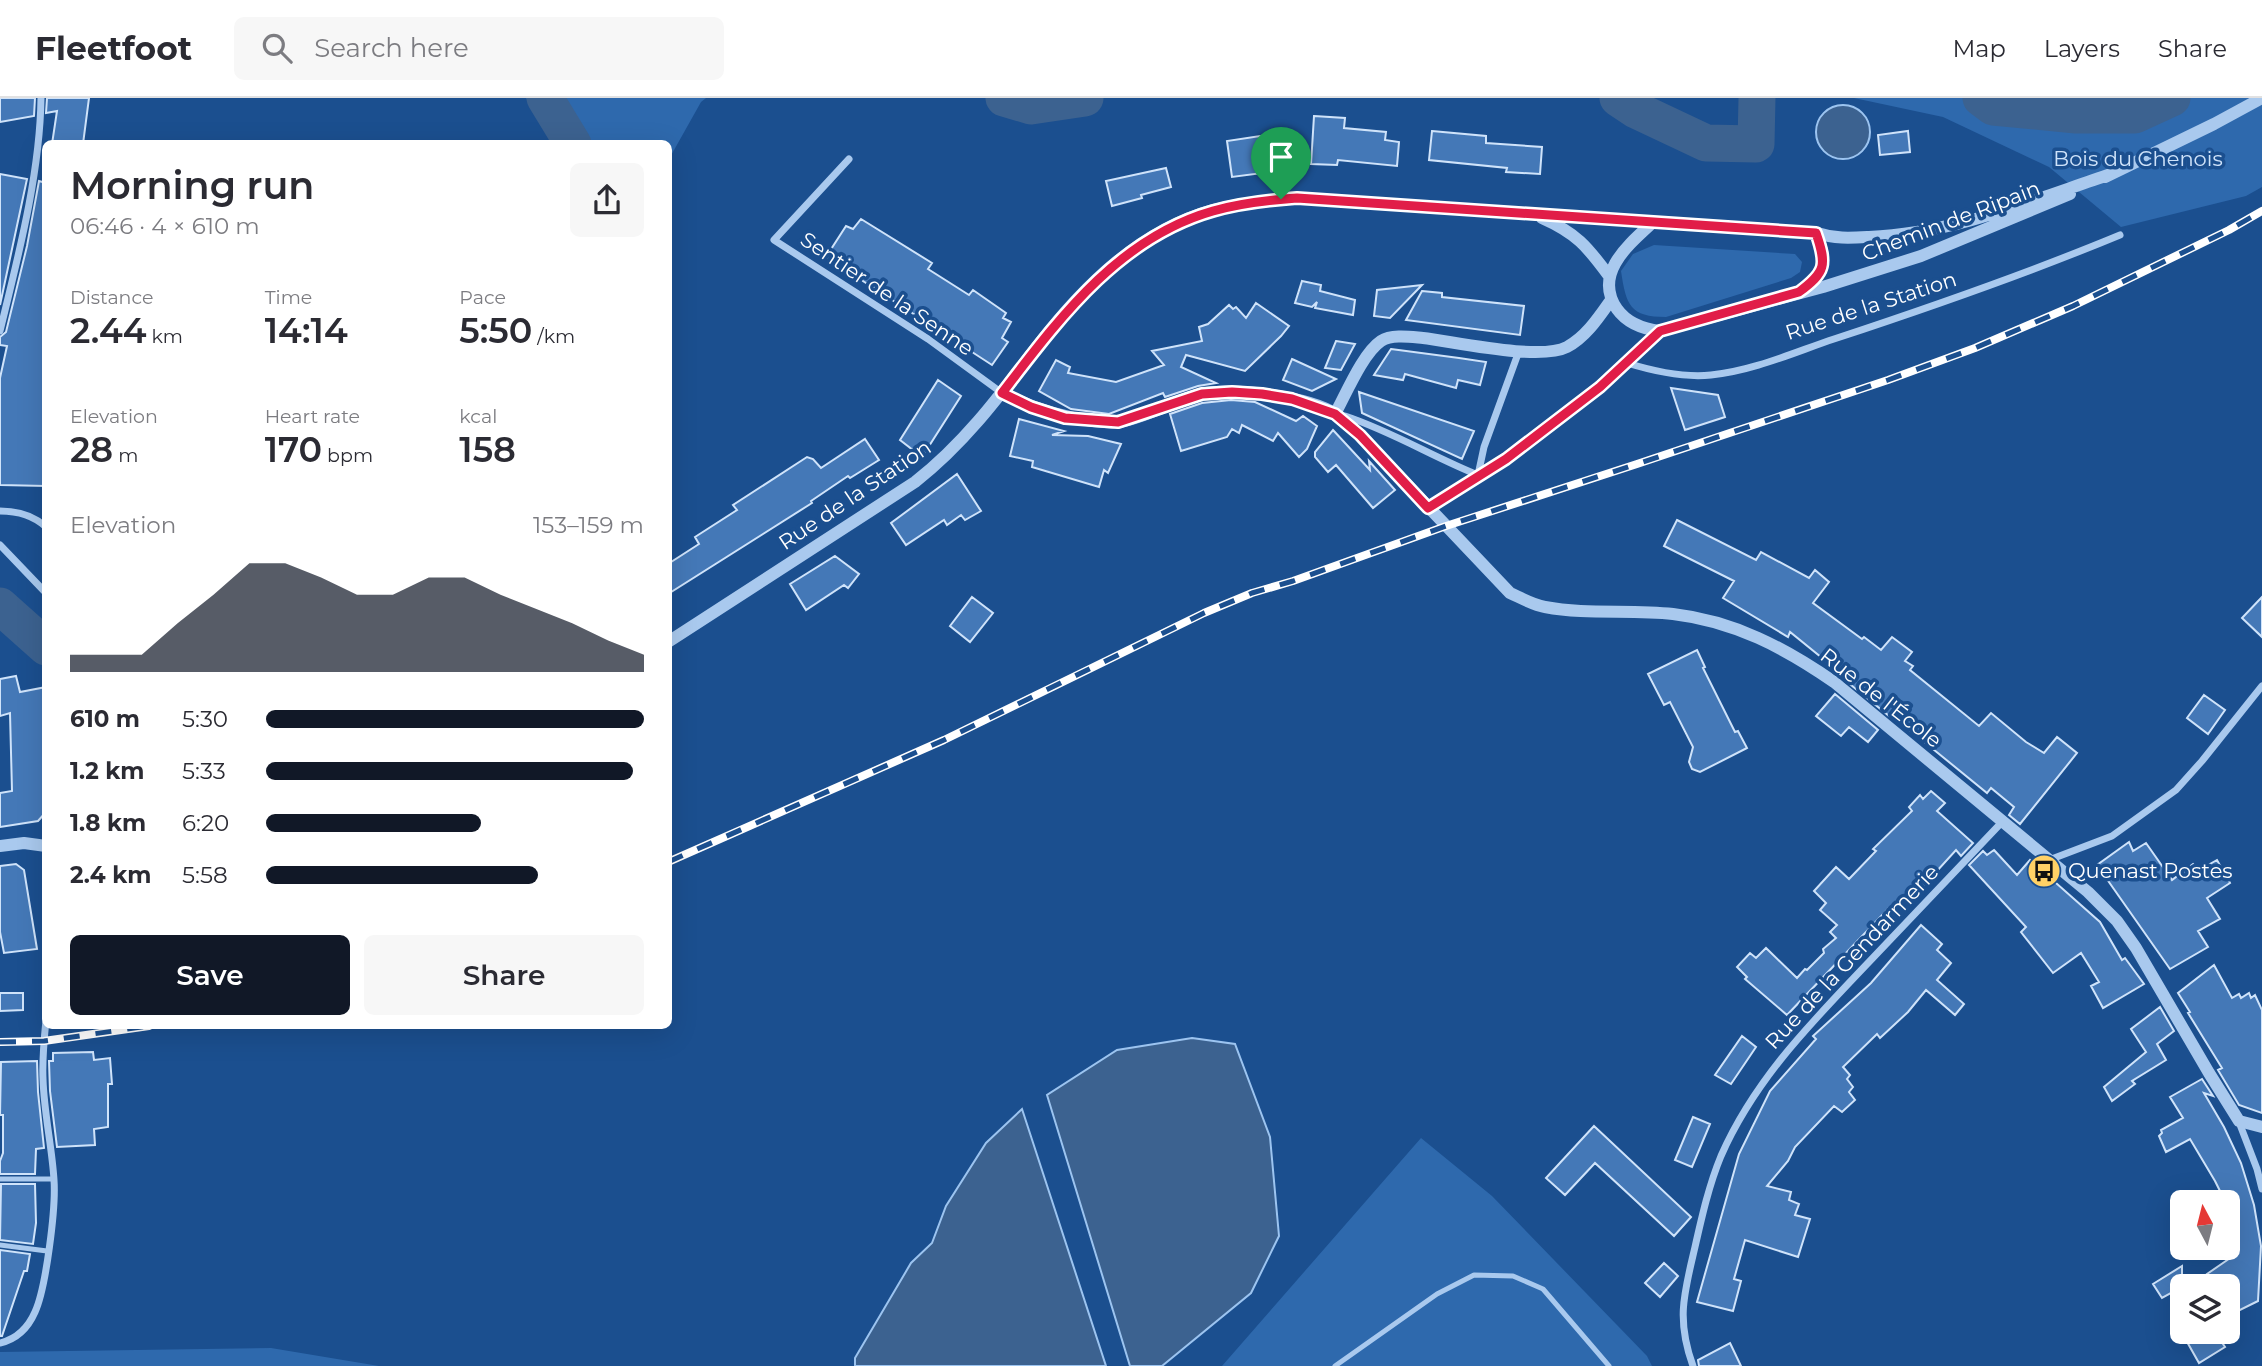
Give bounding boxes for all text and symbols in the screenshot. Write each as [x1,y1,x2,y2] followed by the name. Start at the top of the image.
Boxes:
[234,17,724,80] search box
[35,28,192,68] text: Fleetfoot
[258,29,296,67] icon: search
[314,32,469,64] text: Search here
[1952,34,2006,63] text: Map
[2044,34,2120,63] text: Layers
[2158,34,2227,63] text: Share
[1251,127,1311,199] pin
[1262,138,1300,176] icon: arrive
[2053,146,2223,171] park label: Bois du Chenois
[70,162,314,209] text: Morning run
[570,163,644,237] button: share
[1858,175,2044,266] street label: Chemin de Ripain
[70,212,260,240] text: 06:46 · 4 × 610 m
[796,226,979,361] street label: Sentier de la Senne
[1782,266,1960,345] street label: Rue de la Station
[70,286,153,309] text: Distance
[265,286,312,309] text: Time
[459,286,506,309] text: Pace
[70,309,147,352] text: 2.44
[265,309,348,352] text: 14:14
[459,309,532,352] text: 5:50
[147,325,183,348] text: km
[532,325,575,348] text: /km
[70,405,158,428] text: Elevation
[265,405,360,428] text: Heart rate
[459,405,497,428] text: kcal
[70,428,113,471] text: 28
[265,428,322,471] text: 170
[459,428,516,471] text: 158
[774,434,936,555] street label: Rue de la Station
[113,444,138,467] text: m
[322,444,373,467] text: bpm
[70,511,176,539] text: Elevation
[533,511,644,539] text: 153–159 m
[1816,643,1947,753] street label: Rue de l'École
[70,705,140,733] text: 610 m
[182,705,228,733] text: 5:30
[70,757,144,785] text: 1.2 km
[182,757,226,785] text: 5:33
[70,809,146,837] text: 1.8 km
[182,809,229,837] text: 6:20
[2025,852,2063,890] bus stop icon: Quenast Postes
[2068,858,2233,883] place label: Quenast Postes
[1760,859,1944,1054] street label: Rue de la Gendarmerie
[70,861,151,889] text: 2.4 km
[182,861,228,889] text: 5:58
[70,935,350,1015] button: Save
[364,935,644,1015] button: Share
[2170,1190,2240,1260] north arrow
[2170,1190,2240,1344] map controls
[2170,1274,2240,1344] button: layers

